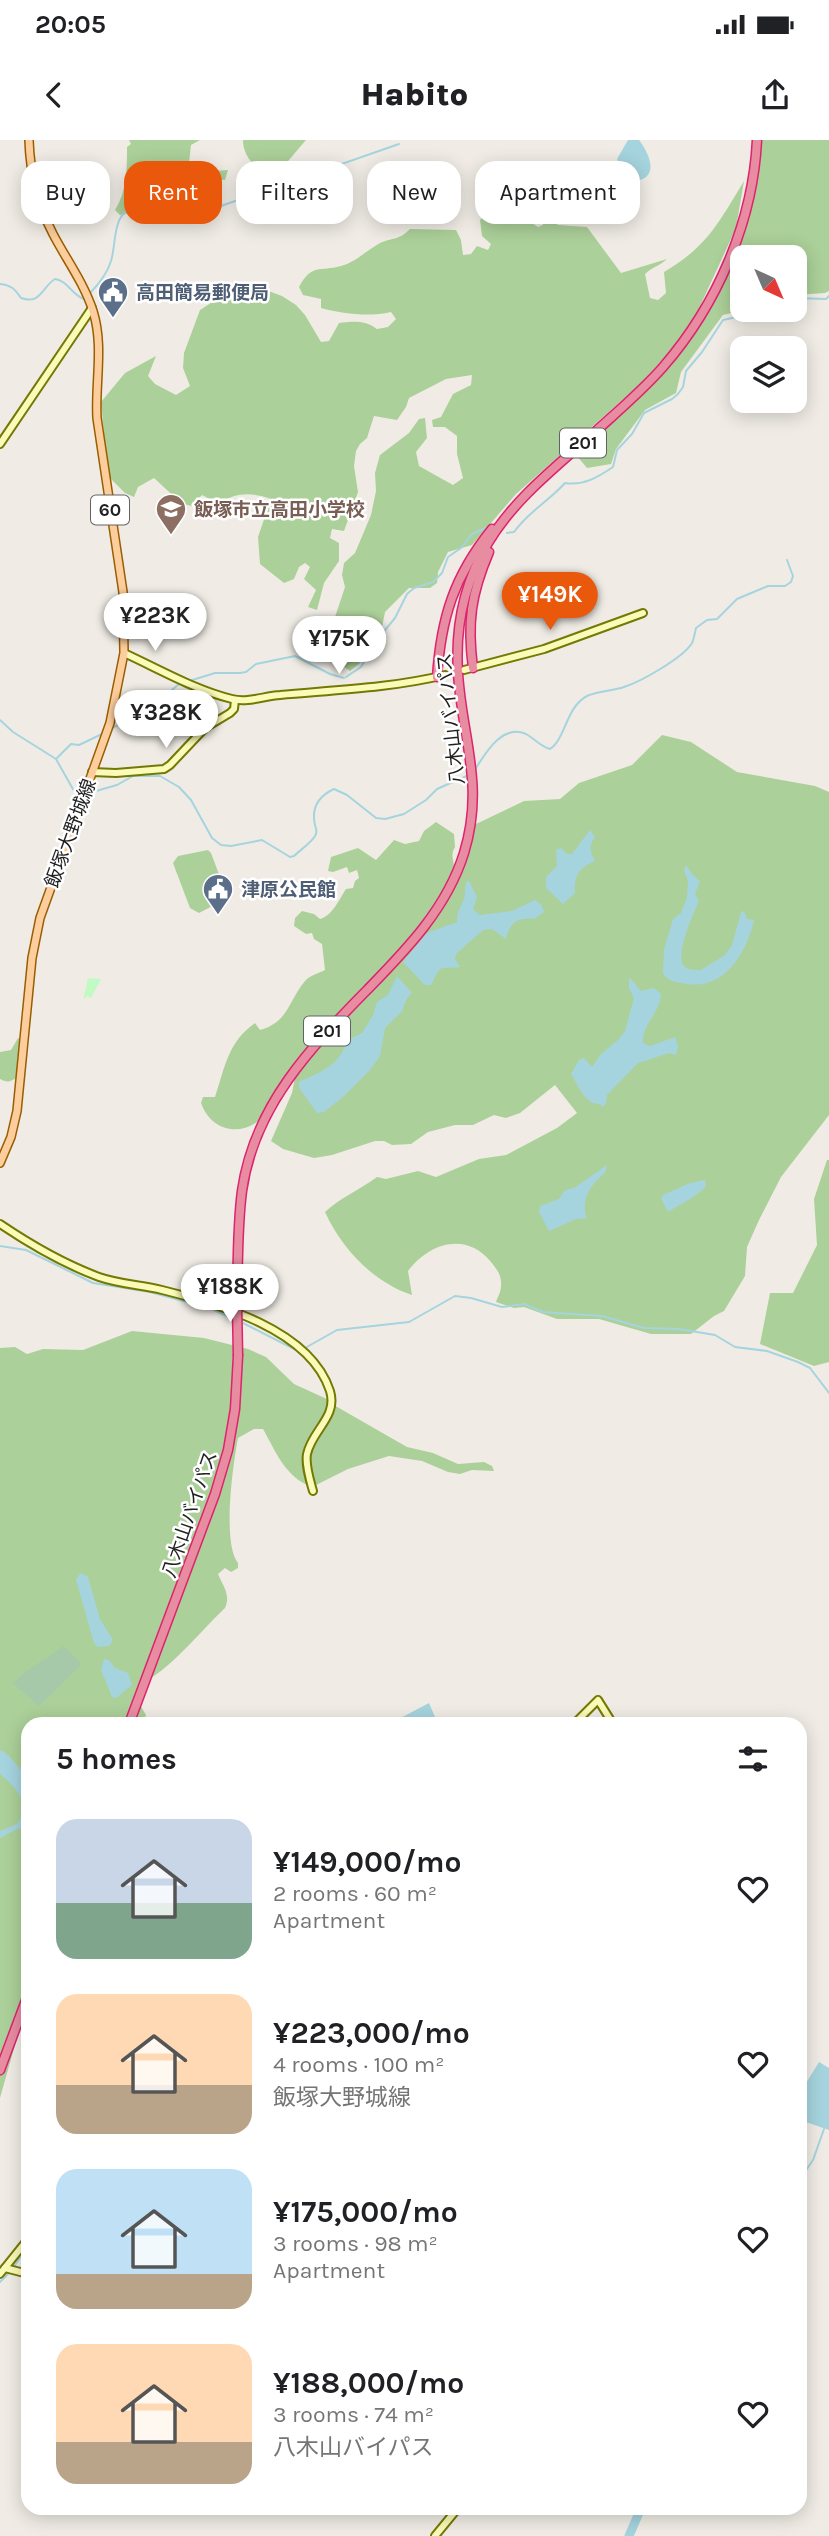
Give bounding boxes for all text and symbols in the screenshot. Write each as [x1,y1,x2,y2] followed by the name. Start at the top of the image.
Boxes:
[35,9,106,40] text: 20:05
[35,76,73,114] icon: back
[361,76,468,113] text: Habito
[756,76,794,114] icon: share
[21,161,110,224] chip: Buy
[124,161,222,224] chip: Rent
[236,161,353,224] chip: Filters
[367,161,461,224] chip: New
[475,161,640,224] chip: Apartment
[730,245,807,322] north arrow
[730,245,807,413] map controls
[96,275,130,319] public building icon: 高田簡易郵便局
[136,282,269,304] place label: 高田簡易郵便局
[730,336,807,413] button: layers
[560,428,606,458] road number: 201
[154,492,188,536] school or university icon: 飯塚市立高田小学校
[91,496,129,524] road number: 60
[194,499,365,521] place label: 飯塚市立高田小学校
[501,573,599,632] pin: ¥149K
[518,581,582,608] text: ¥149K
[106,594,204,653] pin: ¥223K
[120,602,190,629] text: ¥223K
[290,616,388,676] pin: ¥175K
[308,625,370,652] text: ¥175K
[433,652,469,786] street label: 八木山バイパス
[117,690,215,750] pin: ¥328K
[130,699,202,726] text: ¥328K
[41,776,101,891] street label: 飯塚大野城線
[201,872,235,916] public building icon: 津原公民館
[241,879,336,901] place label: 津原公民館
[304,1016,350,1046] road number: 201
[181,1264,279,1324] pin: ¥188K
[197,1273,263,1300] text: ¥188K
[158,1448,222,1581] street label: 八木山バイパス
[734,1740,772,1778] icon: filters
[56,1741,177,1777] text: 5 homes
[273,1844,462,1880] text: ¥149,000/mo
[112,1847,196,1931] icon: home
[734,1870,772,1908] icon: heart
[273,1880,437,1907] text: 2 rooms · 60 m²
[273,1907,385,1934] text: Apartment
[273,2015,470,2051] text: ¥223,000/mo
[112,2022,196,2106] icon: home
[734,2045,772,2083] icon: heart
[273,2051,445,2078] text: 4 rooms · 100 m²
[273,2084,411,2111] text: 飯塚大野城線
[273,2194,458,2230] text: ¥175,000/mo
[112,2197,196,2281] icon: home
[734,2220,772,2258] icon: heart
[273,2230,438,2257] text: 3 rooms · 98 m²
[273,2257,385,2284] text: Apartment
[273,2365,464,2401] text: ¥188,000/mo
[112,2372,196,2456] icon: home
[734,2395,772,2433] icon: heart
[273,2401,434,2428] text: 3 rooms · 74 m²
[273,2434,434,2461] text: 八木山バイパス

